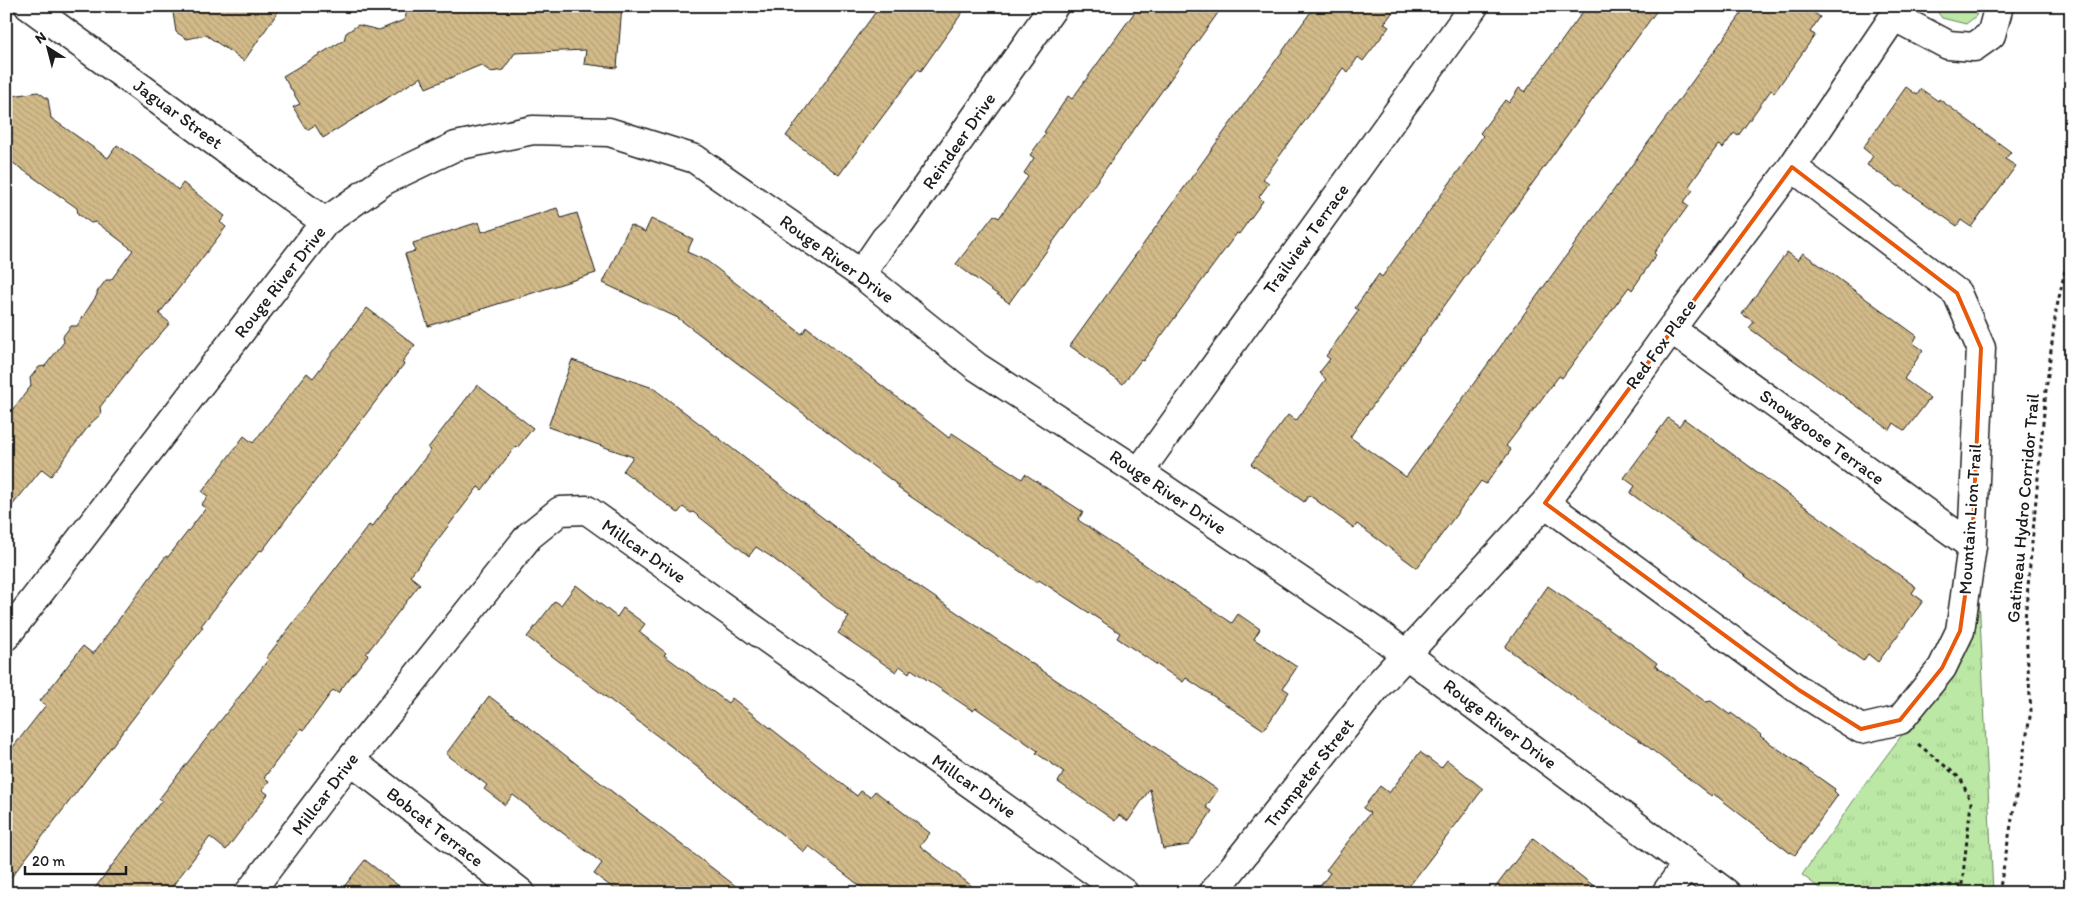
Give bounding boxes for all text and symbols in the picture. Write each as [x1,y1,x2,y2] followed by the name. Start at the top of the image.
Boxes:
[22,22,72,72] north arrow
[32,28,49,48] text: N
[129,74,227,154] street label: Jaguar Street
[918,88,1000,194] street label: Reindeer Drive
[1258,179,1354,299] street label: Trailview Terrace
[775,210,899,308] street label: Rouge River Drive
[229,222,331,342] street label: Rouge River Drive
[1621,295,1701,393] street label: Red Fox Place
[1755,384,1889,490] street label: Snowgoose Terrace
[2002,392,2044,624] street label: Gatineau Hydro Corridor Trail
[1954,443,1986,595] street label: Mountain Lion Trail
[1105,445,1231,539] street label: Rouge River Drive
[598,514,690,588] street label: Millcar Drive
[1439,674,1561,774] street label: Rouge River Drive
[1259,714,1359,832] street label: Trumpeter Street
[287,748,363,840] street label: Millcar Drive
[928,749,1020,823] street label: Millcar Drive
[382,782,488,872] street label: Bobcat Terrace
[25,844,126,876] scale bar
[32,852,66,870] text: 20 m

